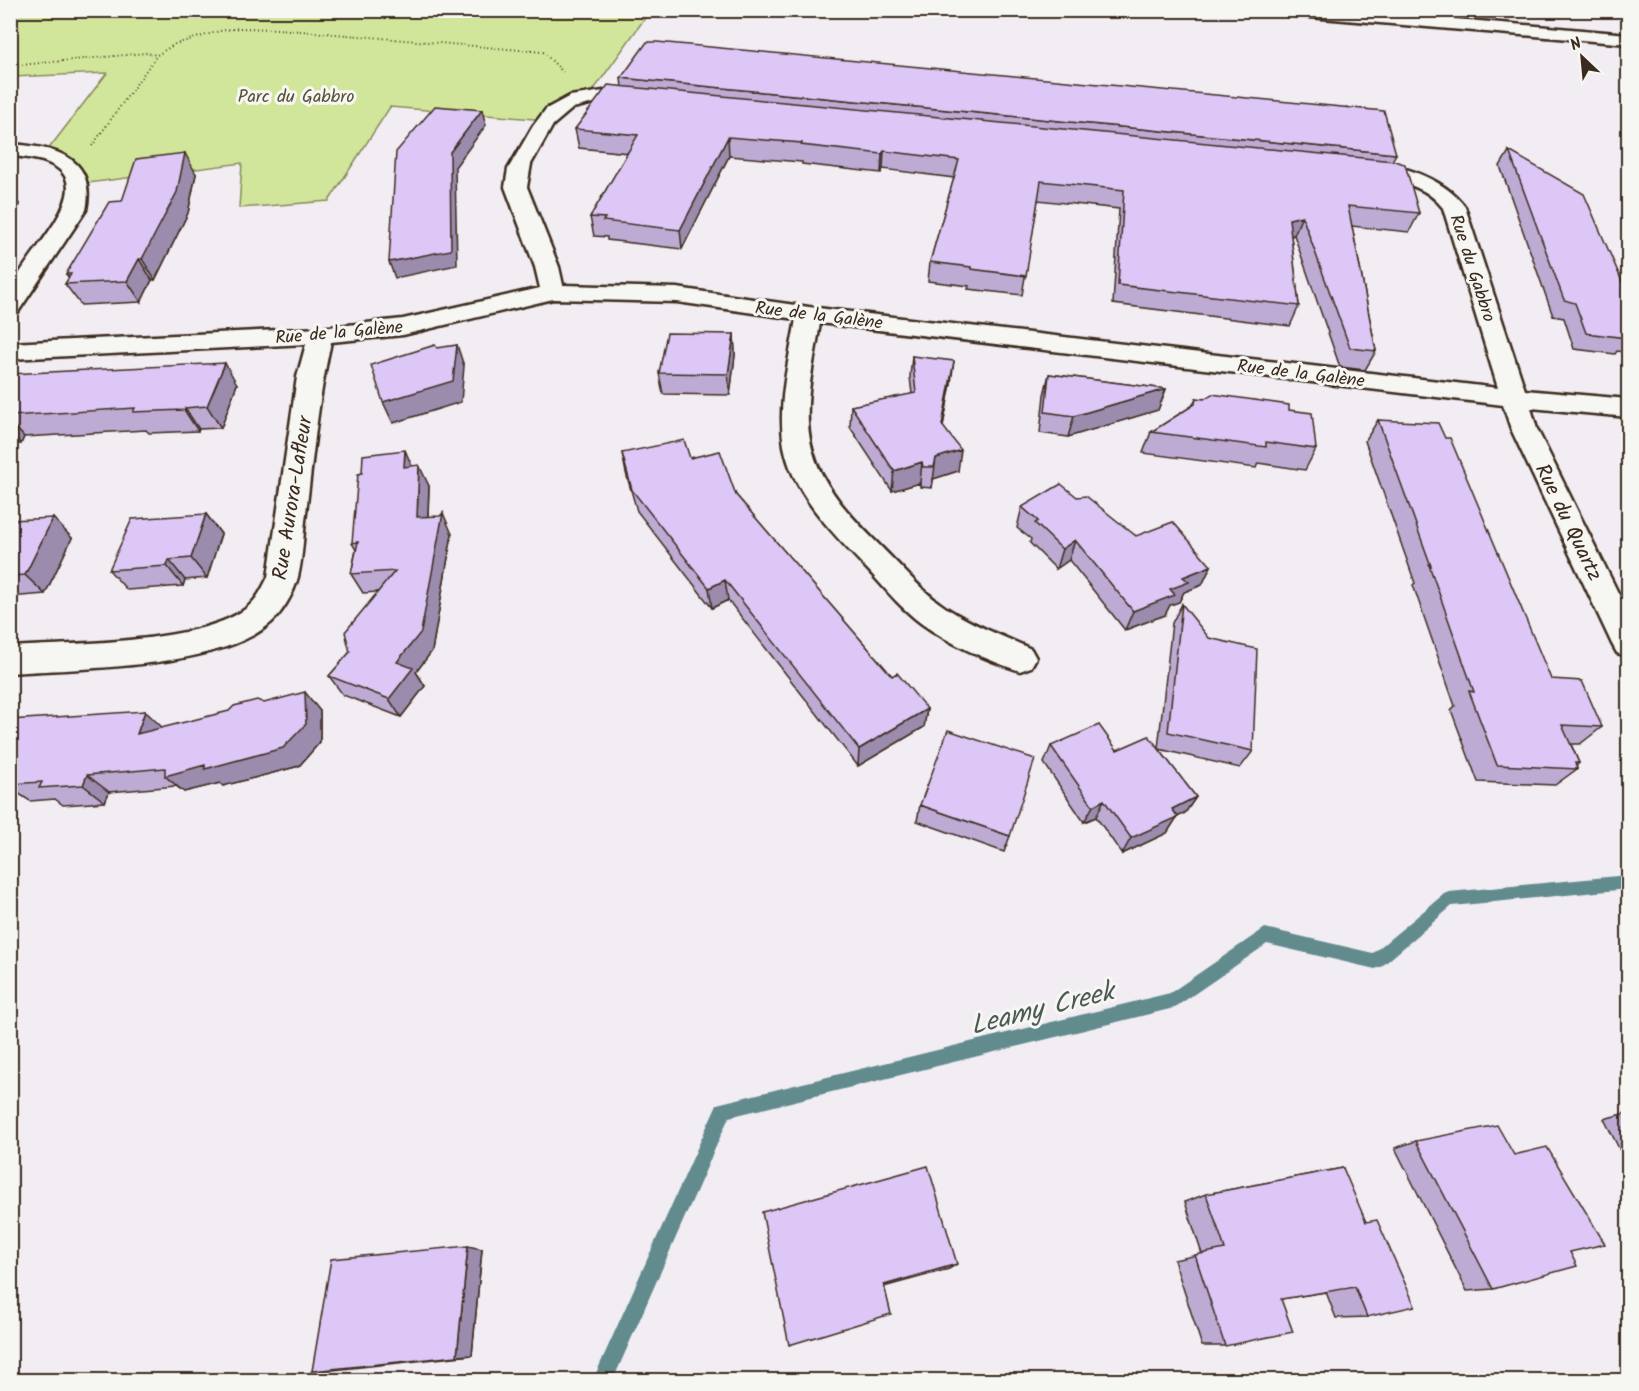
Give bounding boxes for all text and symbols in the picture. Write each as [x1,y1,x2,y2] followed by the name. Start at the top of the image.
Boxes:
[1552,27,1612,87] north arrow
[1566,31,1586,58] text: N
[238,83,354,112] park label: Parc du Gabbro
[1441,211,1503,326] street label: Rue du Gabbro
[753,294,884,339] street label: Rue de la Galène
[274,313,404,354] street label: Rue de la Galène
[1235,352,1366,397] street label: Rue de la Galène
[264,413,323,582] street label: Rue Aurora-Lafleur
[1525,458,1610,587] street label: Rue du Quartz
[966,970,1122,1048] water label: Leamy Creek

